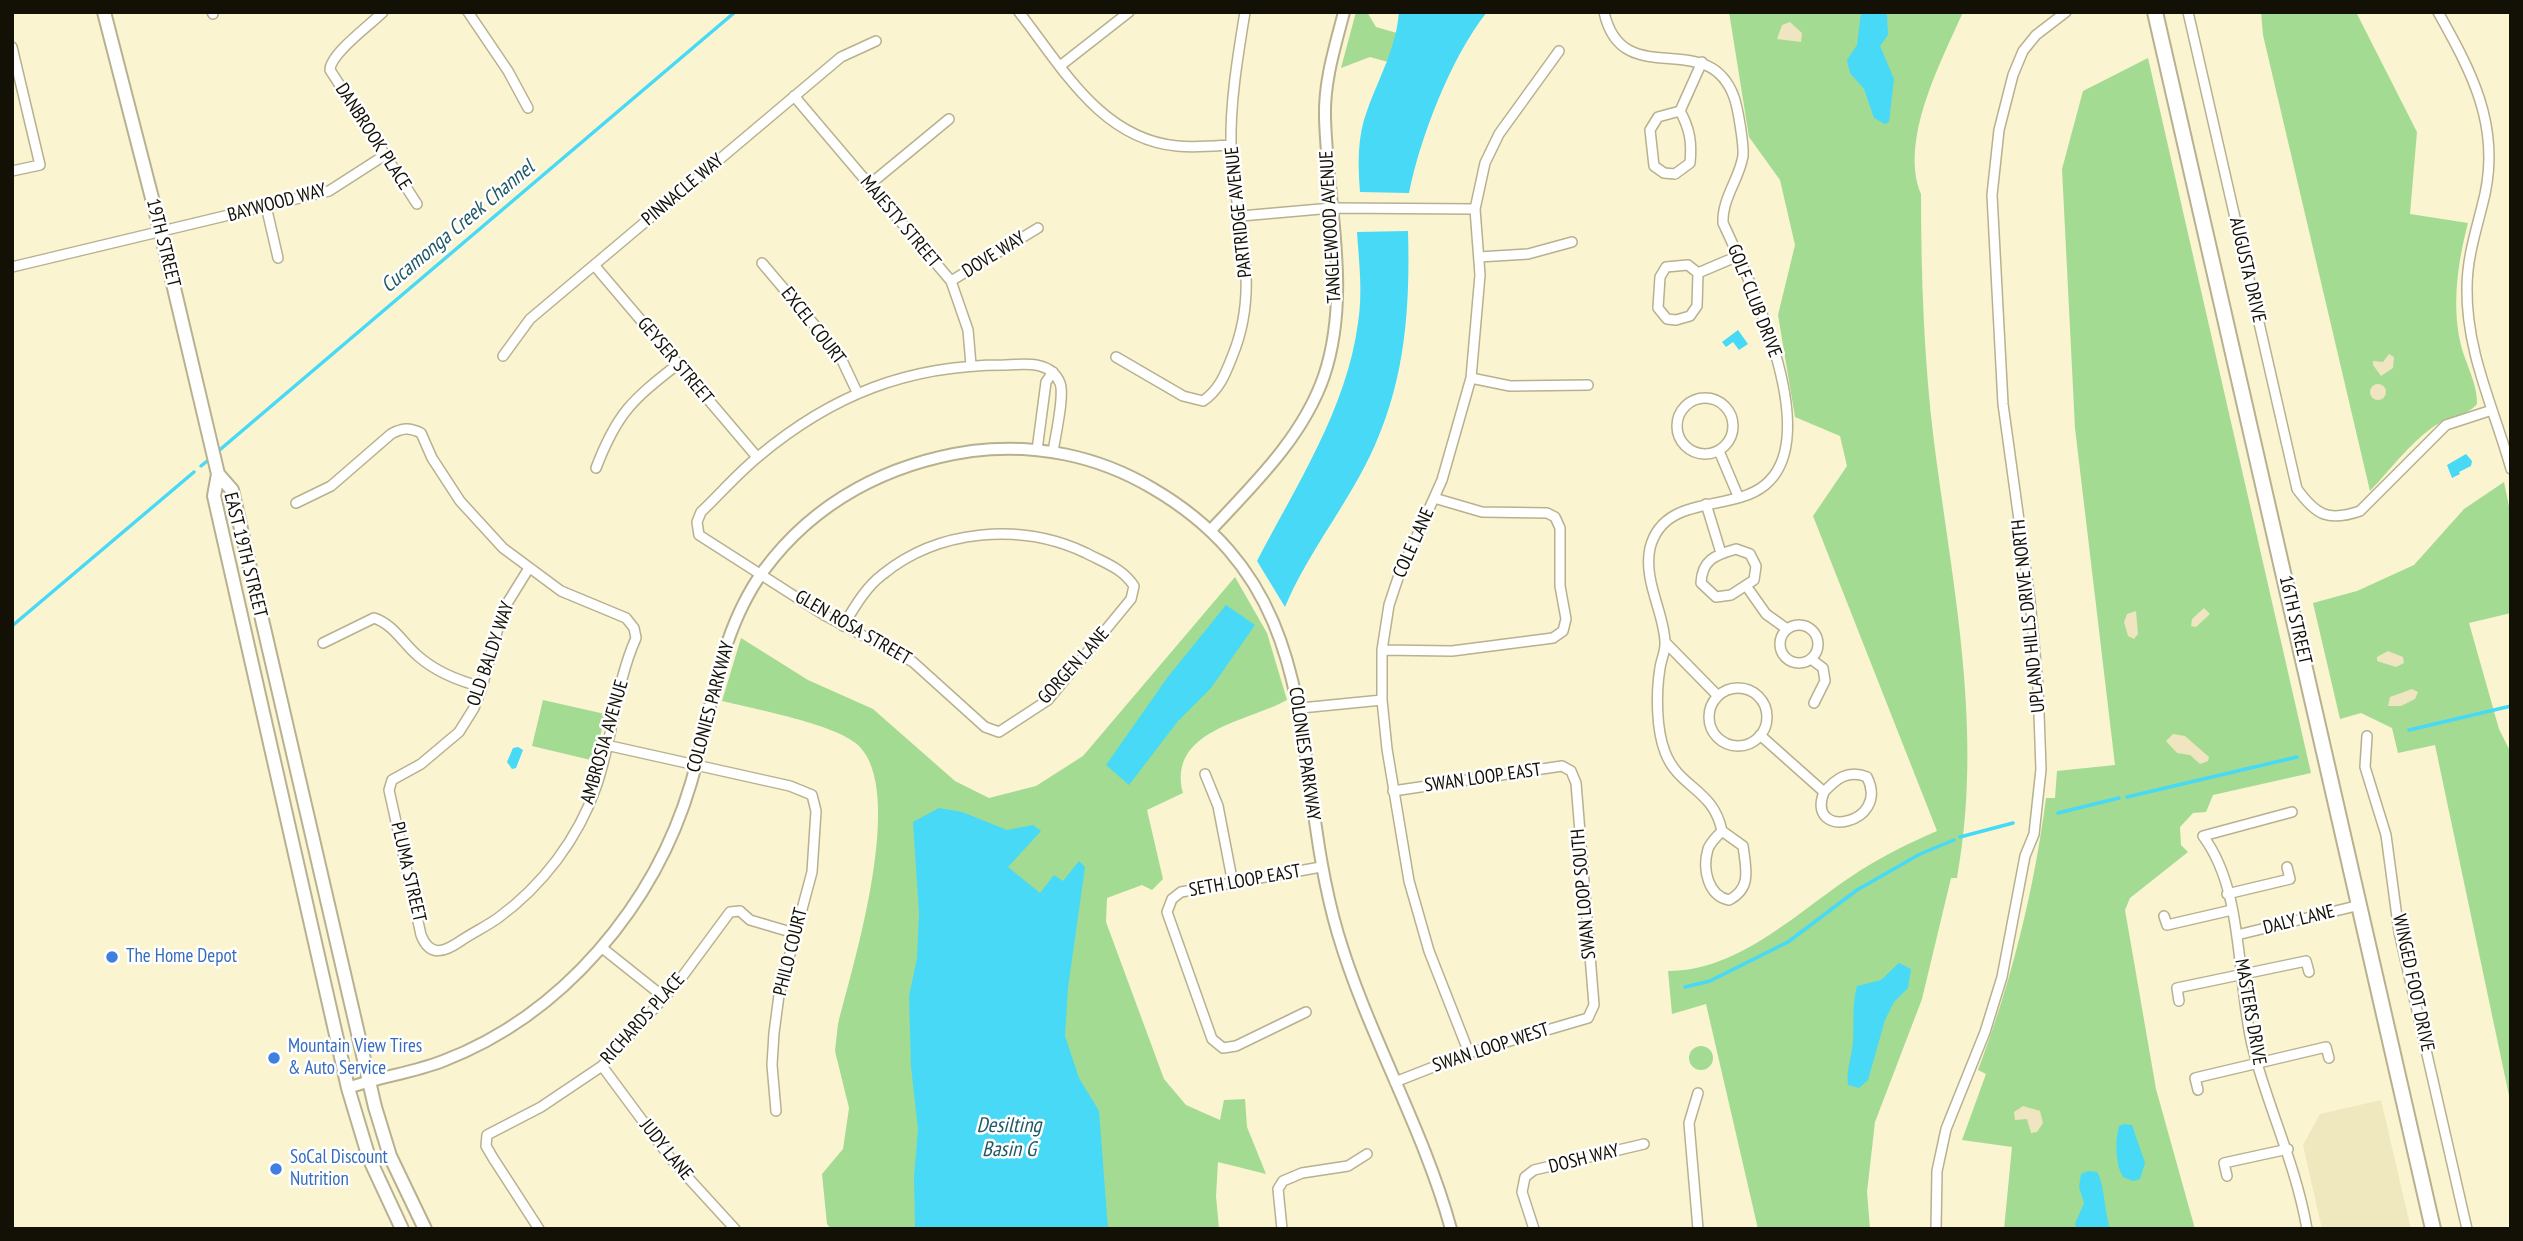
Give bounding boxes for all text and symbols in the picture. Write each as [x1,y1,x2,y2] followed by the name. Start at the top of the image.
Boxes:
[330,79,416,195] street label: DANBROOK PLACE
[1221,145,1257,279] street label: PARTRIDGE AVENUE
[638,149,728,231] street label: PINNACLE WAY
[1316,150,1346,304] street label: TANGLEWOOD AVENUE
[376,156,540,298] water label: Cucamonga Creek Channel
[855,171,945,273] street label: MAJESTY STREET
[225,179,329,227] street label: BAYWOOD WAY
[141,196,185,290] street label: 19TH STREET
[2224,215,2270,325] street label: AUGUSTA DRIVE
[958,227,1030,283] street label: DOVE WAY
[1722,241,1786,361] street label: GOLF CLUB DRIVE
[776,283,850,369] street label: EXCEL COURT
[632,313,718,409] street label: GEYSER STREET
[218,490,272,620] street label: EAST 19TH STREET
[1389,504,1439,582] street label: COLE LANE
[2008,518,2050,714] street label: UPLAND HILLS DRIVE NORTH
[2274,573,2316,667] street label: 16TH STREET
[791,586,915,670] street label: GLEN ROSA STREET
[462,599,520,709] street label: OLD BALDY WAY
[1034,623,1114,709] street label: GORGEN LANE
[683,639,739,775] street label: COLONIES PARKWAY
[576,677,634,807] street label: AMBROSIA AVENUE
[1283,686,1325,822] street label: COLONIES PARKWAY
[1423,759,1543,797] street label: SWAN LOOP EAST
[385,820,431,924] street label: PLUMA STREET
[1567,828,1601,960] street label: SWAN LOOP SOUTH
[1187,860,1303,902] street label: SETH LOOP EAST
[2261,900,2337,940] street label: DALY LANE
[769,906,813,998] street label: PHILO COURT
[2387,912,2439,1054] street label: WINGED FOOT DRIVE
[126,946,237,968] place label: The Home Depot
[104,949,120,965] marker: The Home Depot
[2229,957,2271,1067] street label: MASTERS DRIVE
[596,969,690,1069] street label: RICHARDS PLACE
[1430,1018,1552,1078] street label: SWAN LOOP WEST
[288,1036,422,1080] place label: Mountain View Tires & Auto Service
[266,1050,282,1066] marker: Mountain View Tires & Auto Service
[977,1113,1041,1163] water label: Desilting Basin G
[635,1115,697,1185] street label: JUDY LANE
[1547,1139,1621,1179] street label: DOSH WAY
[290,1147,388,1191] place label: SoCal Discount Nutrition
[268,1161,284,1177] marker: SoCal Discount Nutrition

